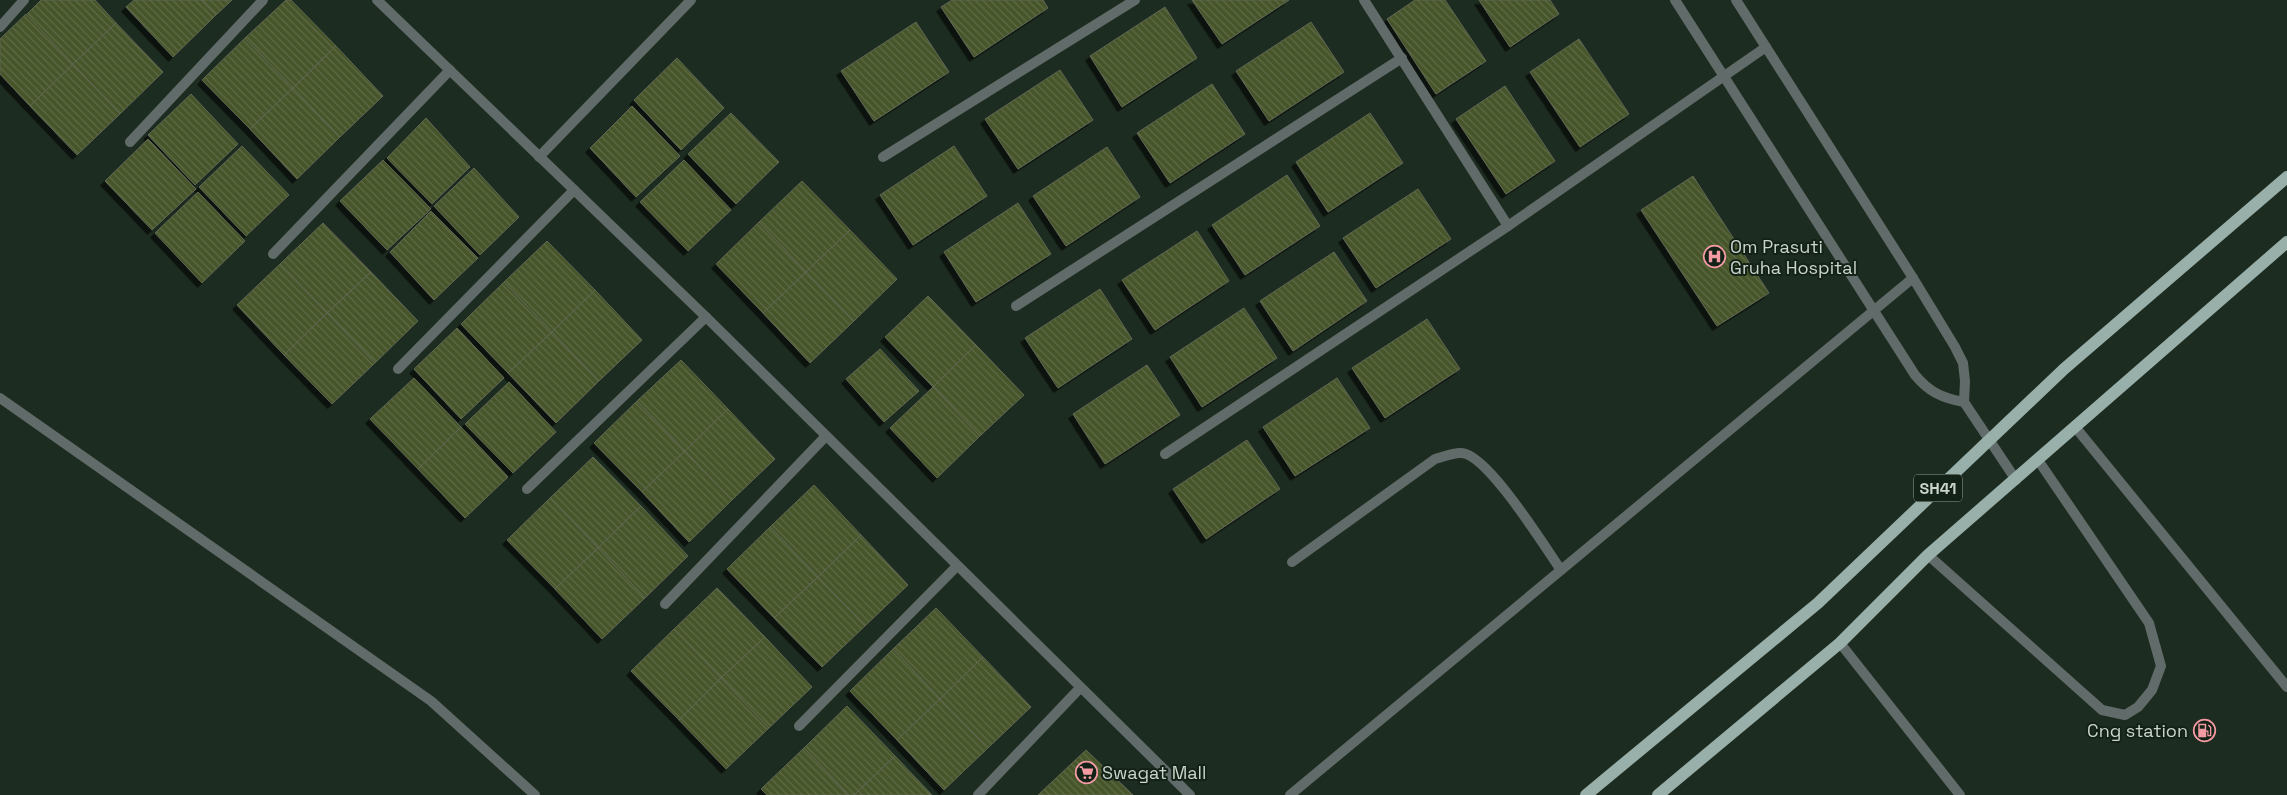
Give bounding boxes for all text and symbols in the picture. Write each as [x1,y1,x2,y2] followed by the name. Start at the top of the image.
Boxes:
[1730,235,1857,279] place label: Om Prasuti Gruha Hospital
[1702,244,1726,268] hospital icon: Om Prasuti Gruha Hospital
[1914,474,1962,502] road number: SH41
[2192,718,2216,742] fuel station icon: Cng station
[2087,719,2188,742] place label: Cng station
[1074,760,1098,784] supermarket icon: Swagat Mall
[1102,761,1206,784] place label: Swagat Mall

